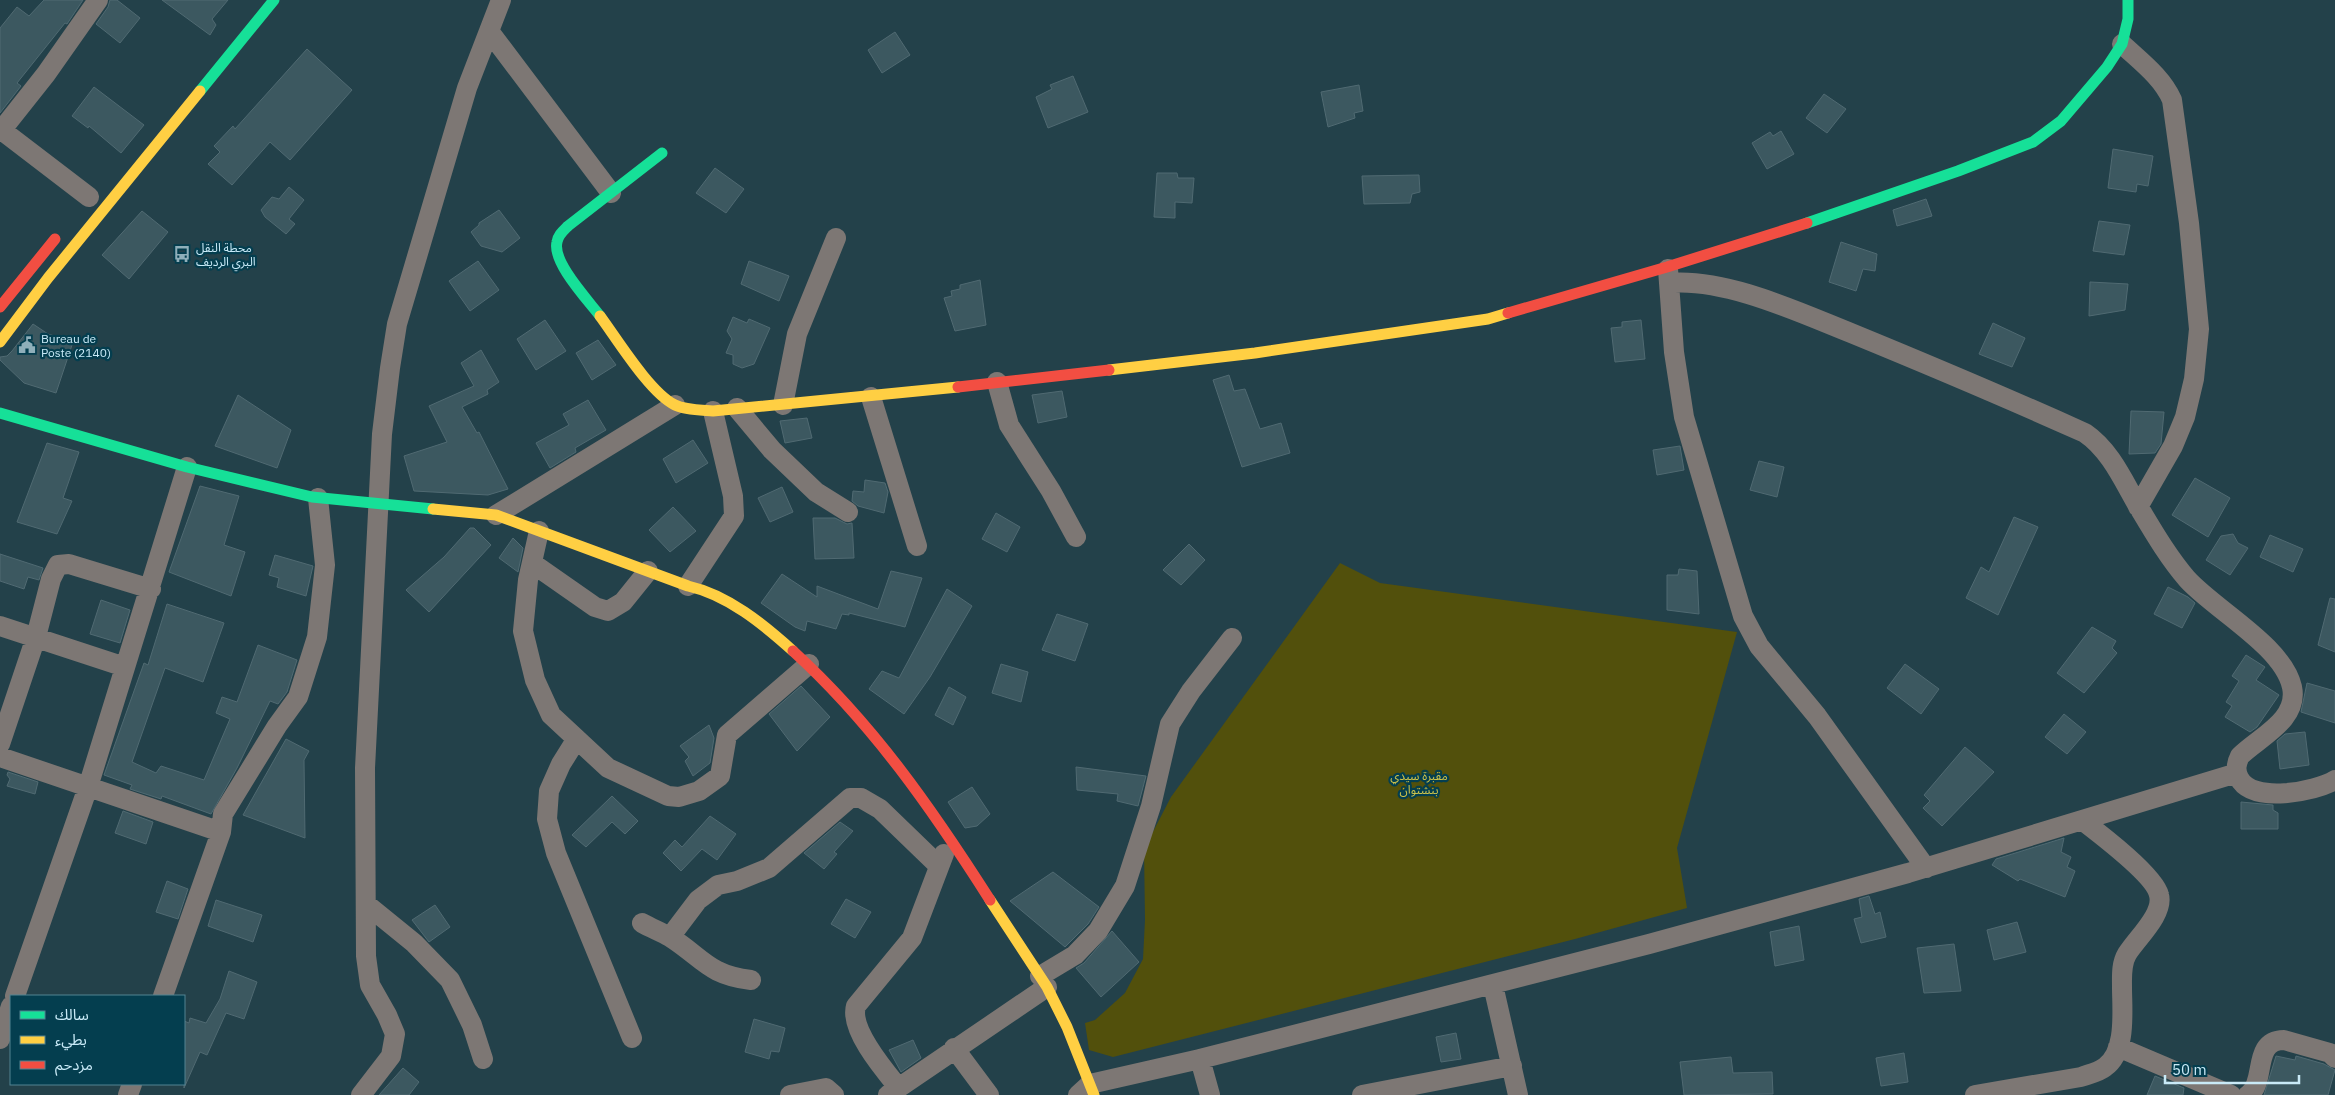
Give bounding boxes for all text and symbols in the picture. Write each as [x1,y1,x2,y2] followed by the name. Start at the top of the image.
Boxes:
[196,240,256,271] place label: محطة النقل البري الرديف
[172,244,192,264] bus stop icon: محطة النقل البري الرديف
[41,331,111,360] place label: Bureau de Poste (2140)
[17,335,37,355] public building icon: Bureau de Poste (2140)
[1390,768,1448,797] park label: مقبرة سيدي بنشتوان
[10,995,185,1085] legend
[55,1005,89,1024] text: سالك
[55,1030,87,1051] text: بطيء
[2165,1052,2299,1084] scale bar
[55,1055,93,1076] text: مزدحم
[2172,1060,2207,1079] text: 50 m

